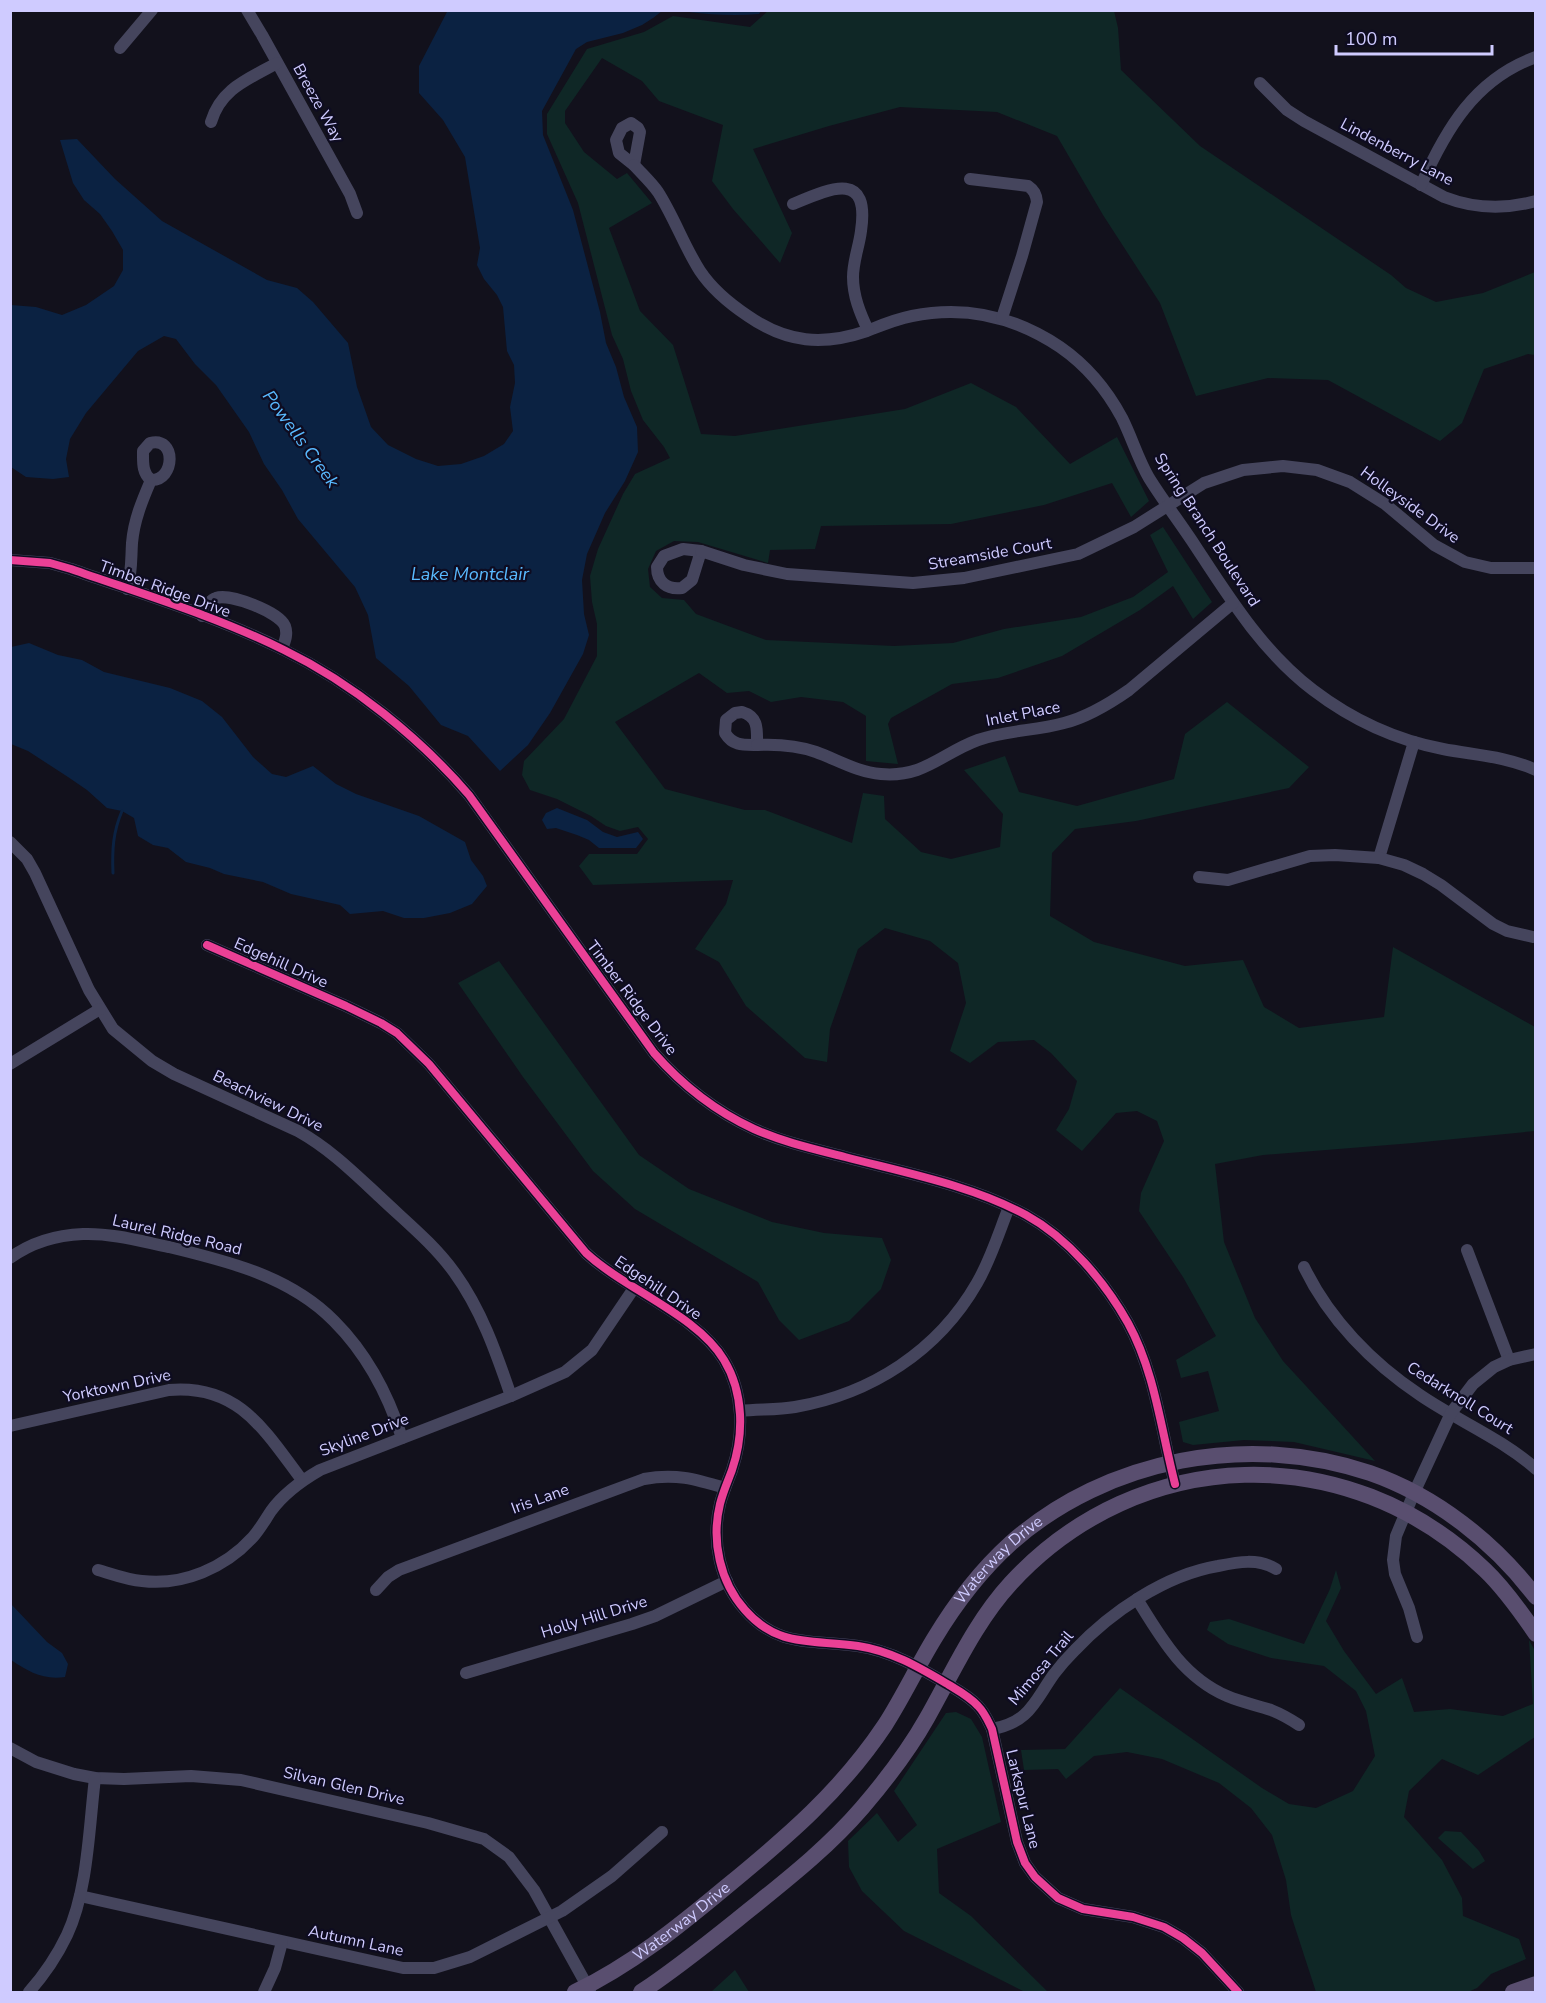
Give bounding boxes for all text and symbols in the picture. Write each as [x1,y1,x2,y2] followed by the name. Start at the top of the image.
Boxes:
[1336,18,1492,56] scale bar
[1345,27,1397,51] text: 100 m
[287,60,349,147] street label: Breeze Way
[1337,113,1457,191] street label: Lindenberry Lane
[257,385,345,494] water label: Powells Creek
[1149,449,1265,611] street label: Spring Branch Boulevard
[1356,461,1464,549] street label: Holleyside Drive
[927,532,1054,576] street label: Streamside Court
[96,555,234,623] street label: Timber Ridge Drive
[411,562,530,586] water label: Lake Montclair
[984,696,1062,732] street label: Inlet Place
[230,932,332,994] street label: Edgehill Drive
[582,936,682,1060] street label: Timber Ridge Drive
[209,1065,327,1137] street label: Beachview Drive
[110,1209,244,1261] street label: Laurel Ridge Road
[610,1251,706,1325] street label: Edgehill Drive
[1403,1356,1518,1440] street label: Cedarknoll Court
[60,1364,173,1408] street label: Yorktown Drive
[316,1408,412,1462] street label: Skyline Drive
[508,1478,572,1520] street label: Iris Lane
[949,1511,1047,1609] street label: Waterway Drive
[538,1590,650,1644] street label: Holly Hill Drive
[1003,1626,1079,1710] street label: Mimosa Trail
[1000,1747,1046,1851] street label: Larkspur Lane
[281,1761,407,1811] street label: Silvan Glen Drive
[629,1877,735,1966] street label: Waterway Drive
[306,1920,406,1962] street label: Autumn Lane

